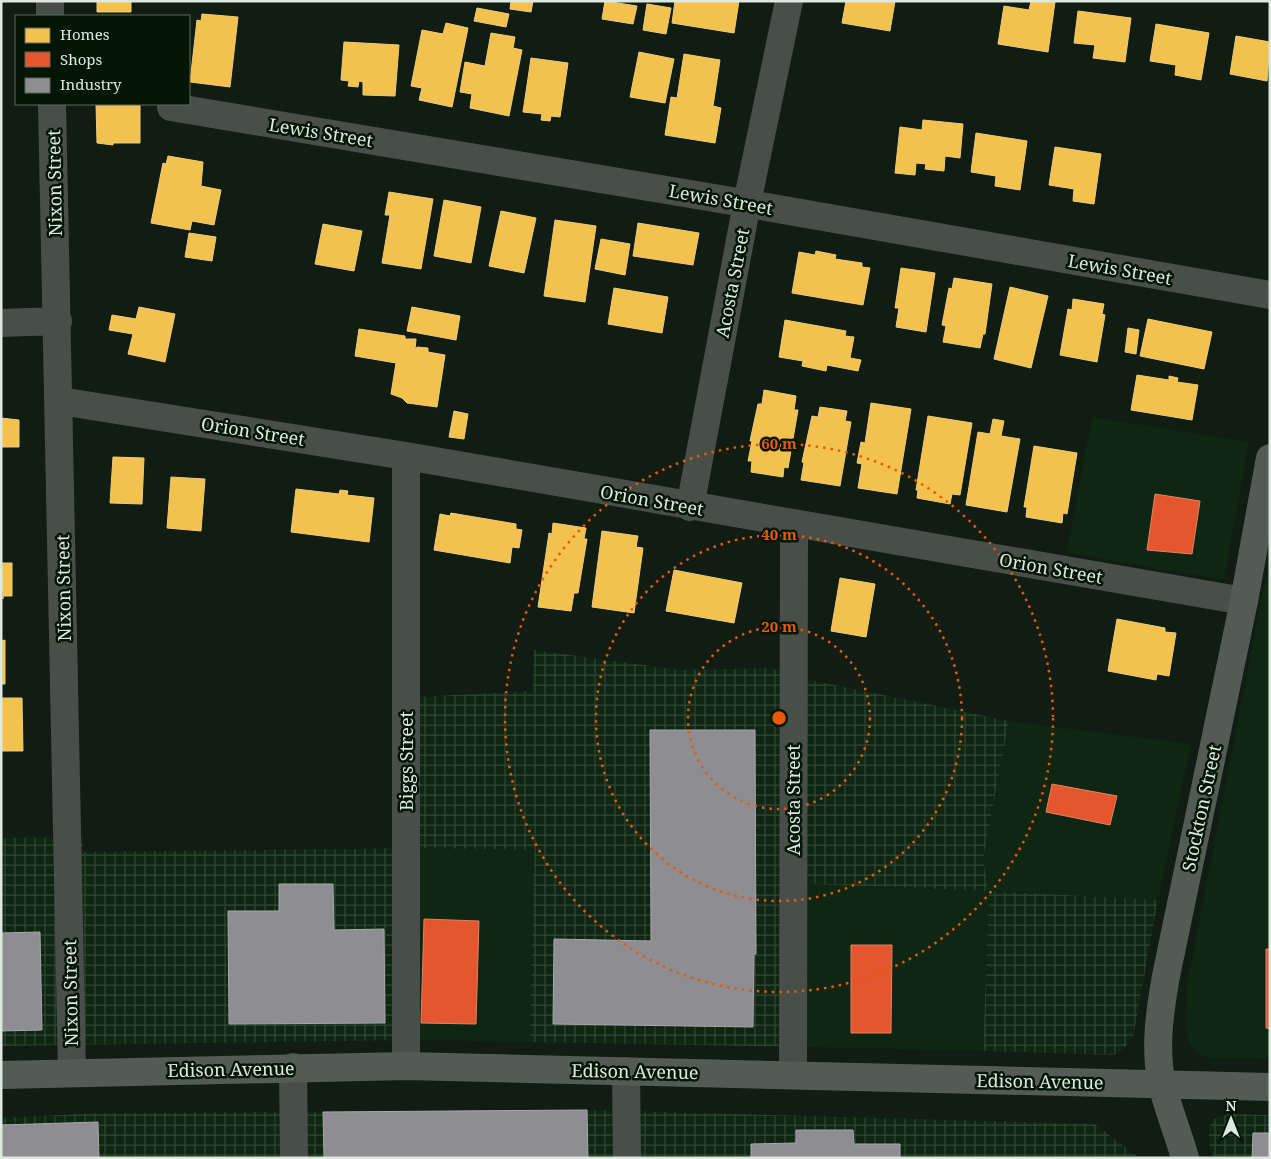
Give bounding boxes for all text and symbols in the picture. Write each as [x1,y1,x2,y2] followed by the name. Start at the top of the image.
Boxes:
[15,15,190,105] legend
[60,24,110,44] text: Homes
[60,49,103,69] text: Shops
[60,74,122,94] text: Industry
[267,112,375,152] street label: Lewis Street
[41,129,67,237] street label: Nixon Street
[667,178,775,220] street label: Lewis Street
[710,226,754,340] street label: Acosta Street
[1066,248,1174,290] street label: Lewis Street
[200,411,306,451] street label: Orion Street
[761,433,797,453] text: 60 m
[598,479,706,521] street label: Orion Street
[761,524,797,544] text: 40 m
[50,534,76,642] street label: Nixon Street
[997,547,1105,589] street label: Orion Street
[761,616,797,636] text: 20 m
[770,709,788,727] centre of rings
[394,711,418,811] street label: Biggs Street
[1176,742,1226,874] street label: Stockton Street
[781,744,805,856] street label: Acosta Street
[57,939,83,1047] street label: Nixon Street
[167,1056,295,1082] street label: Edison Avenue
[571,1058,699,1084] street label: Edison Avenue
[976,1068,1104,1094] street label: Edison Avenue
[1206,1094,1256,1144] north arrow
[1225,1096,1237,1115] text: N

